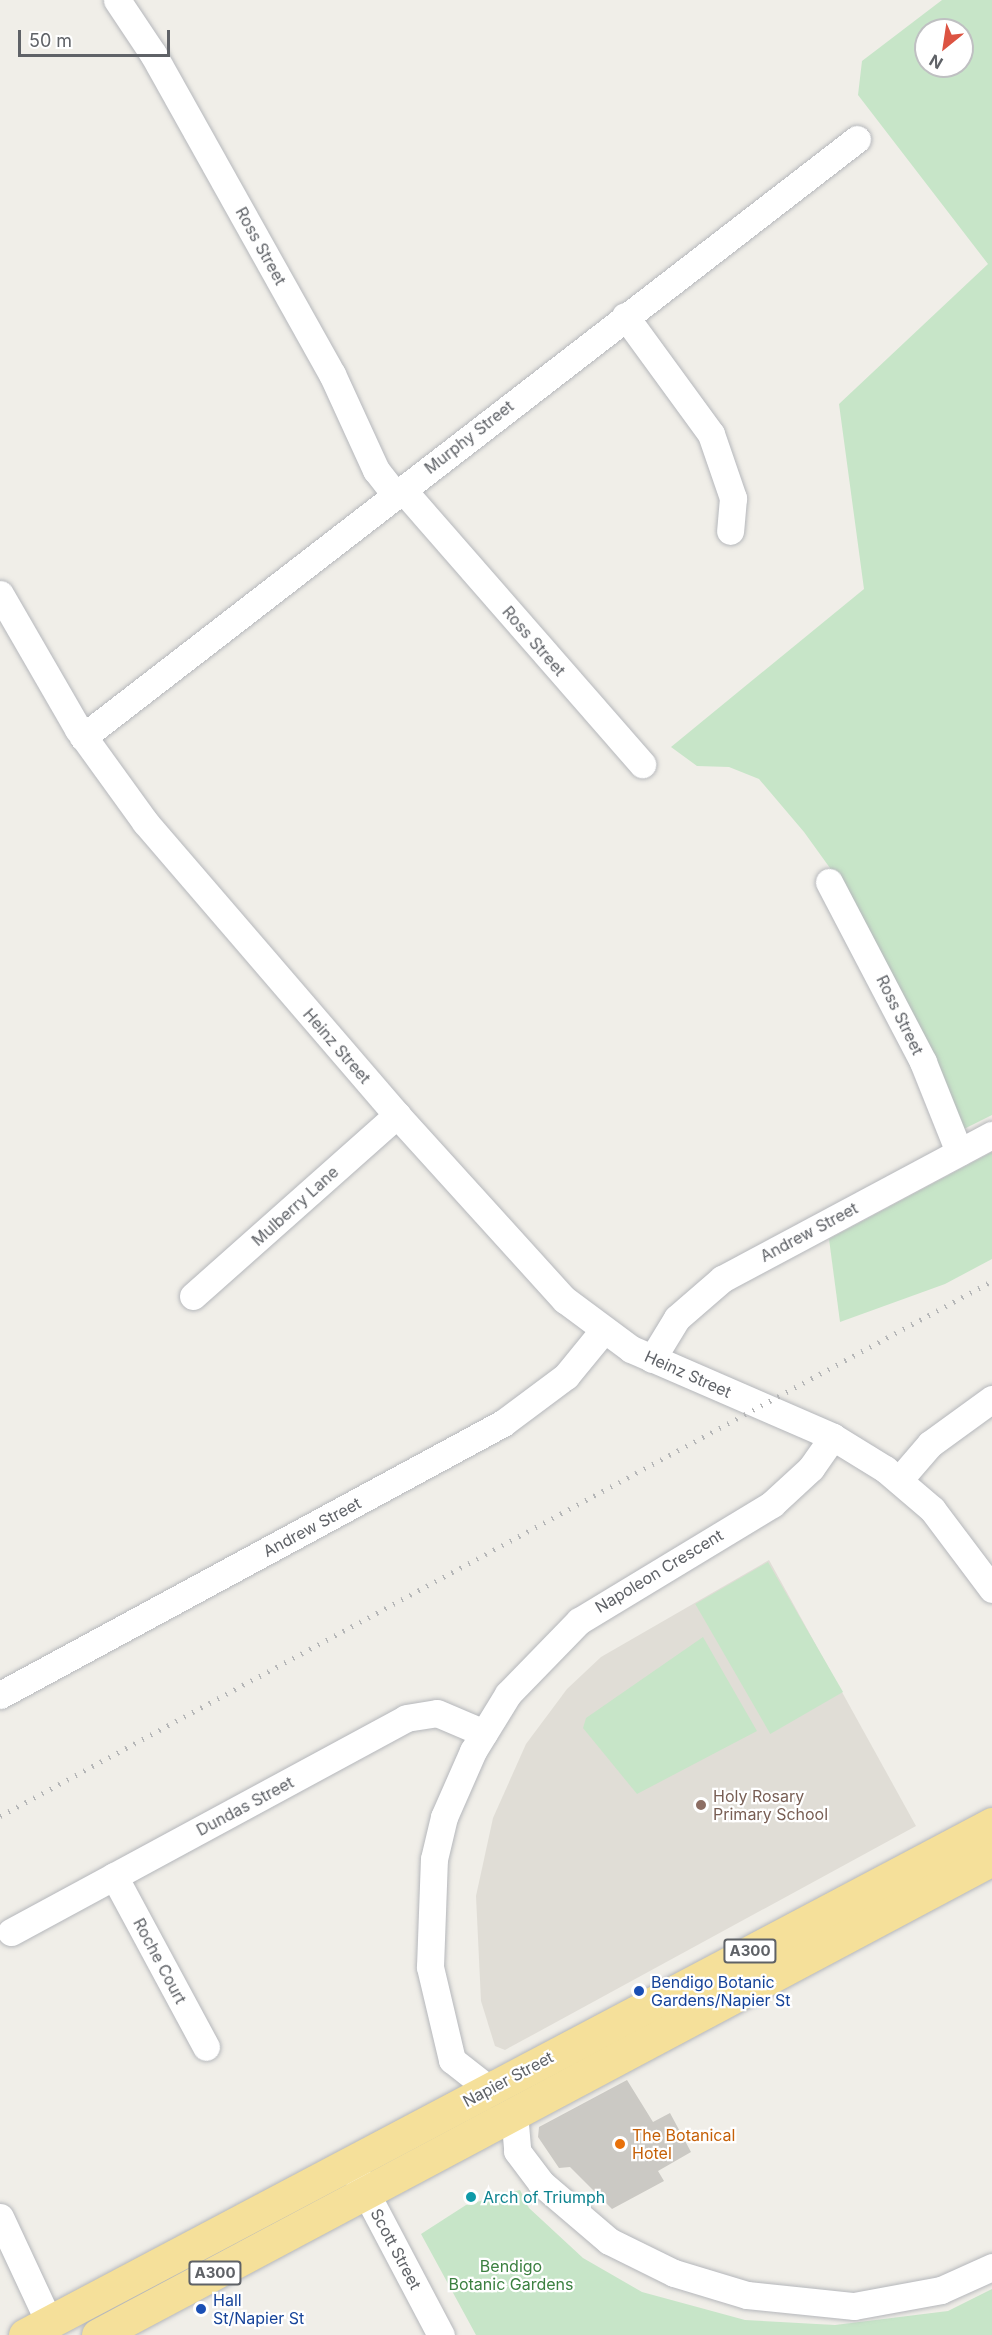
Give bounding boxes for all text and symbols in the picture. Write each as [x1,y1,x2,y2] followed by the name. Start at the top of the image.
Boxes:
[21,18,172,56] scale bar
[914,18,974,78] north arrow
[29,30,72,51] text: 50 m
[926,50,946,74] text: N
[232,204,290,288] street label: Ross Street
[421,396,517,478] street label: Murphy Street
[498,602,570,680] street label: Ross Street
[872,972,928,1058] street label: Ross Street
[299,1005,375,1087] street label: Heinz Street
[248,1162,342,1250] street label: Mulberry Lane
[757,1198,861,1266] street label: Andrew Street
[642,1346,734,1402] street label: Heinz Street
[260,1493,364,1561] street label: Andrew Street
[592,1525,726,1617] street label: Napoleon Crescent
[193,1772,297,1840] street label: Dundas Street
[713,1786,828,1824] place label: Holy Rosary Primary School
[694,1798,708,1812] marker: Holy Rosary Primary School
[129,1915,191,2007] street label: Roche Court
[723,1939,777,1963] road number: A300
[651,1972,791,2010] place label: Bendigo Botanic Gardens/Napier St
[632,1984,646,1998] marker: Bendigo Botanic Gardens/Napier St
[459,2047,557,2111] street label: Napier Street
[632,2125,735,2163] place label: The Botanical Hotel
[613,2137,627,2151] marker: The Botanical Hotel
[483,2187,605,2207] place label: Arch of Triumph
[464,2190,478,2204] marker: Arch of Triumph
[367,2205,425,2293] street label: Scott Street
[448,2256,574,2294] park label: Bendigo Botanic Gardens
[188,2261,242,2285] road number: A300
[213,2290,304,2328] place label: Hall St/Napier St
[194,2302,208,2316] marker: Hall St/Napier St

